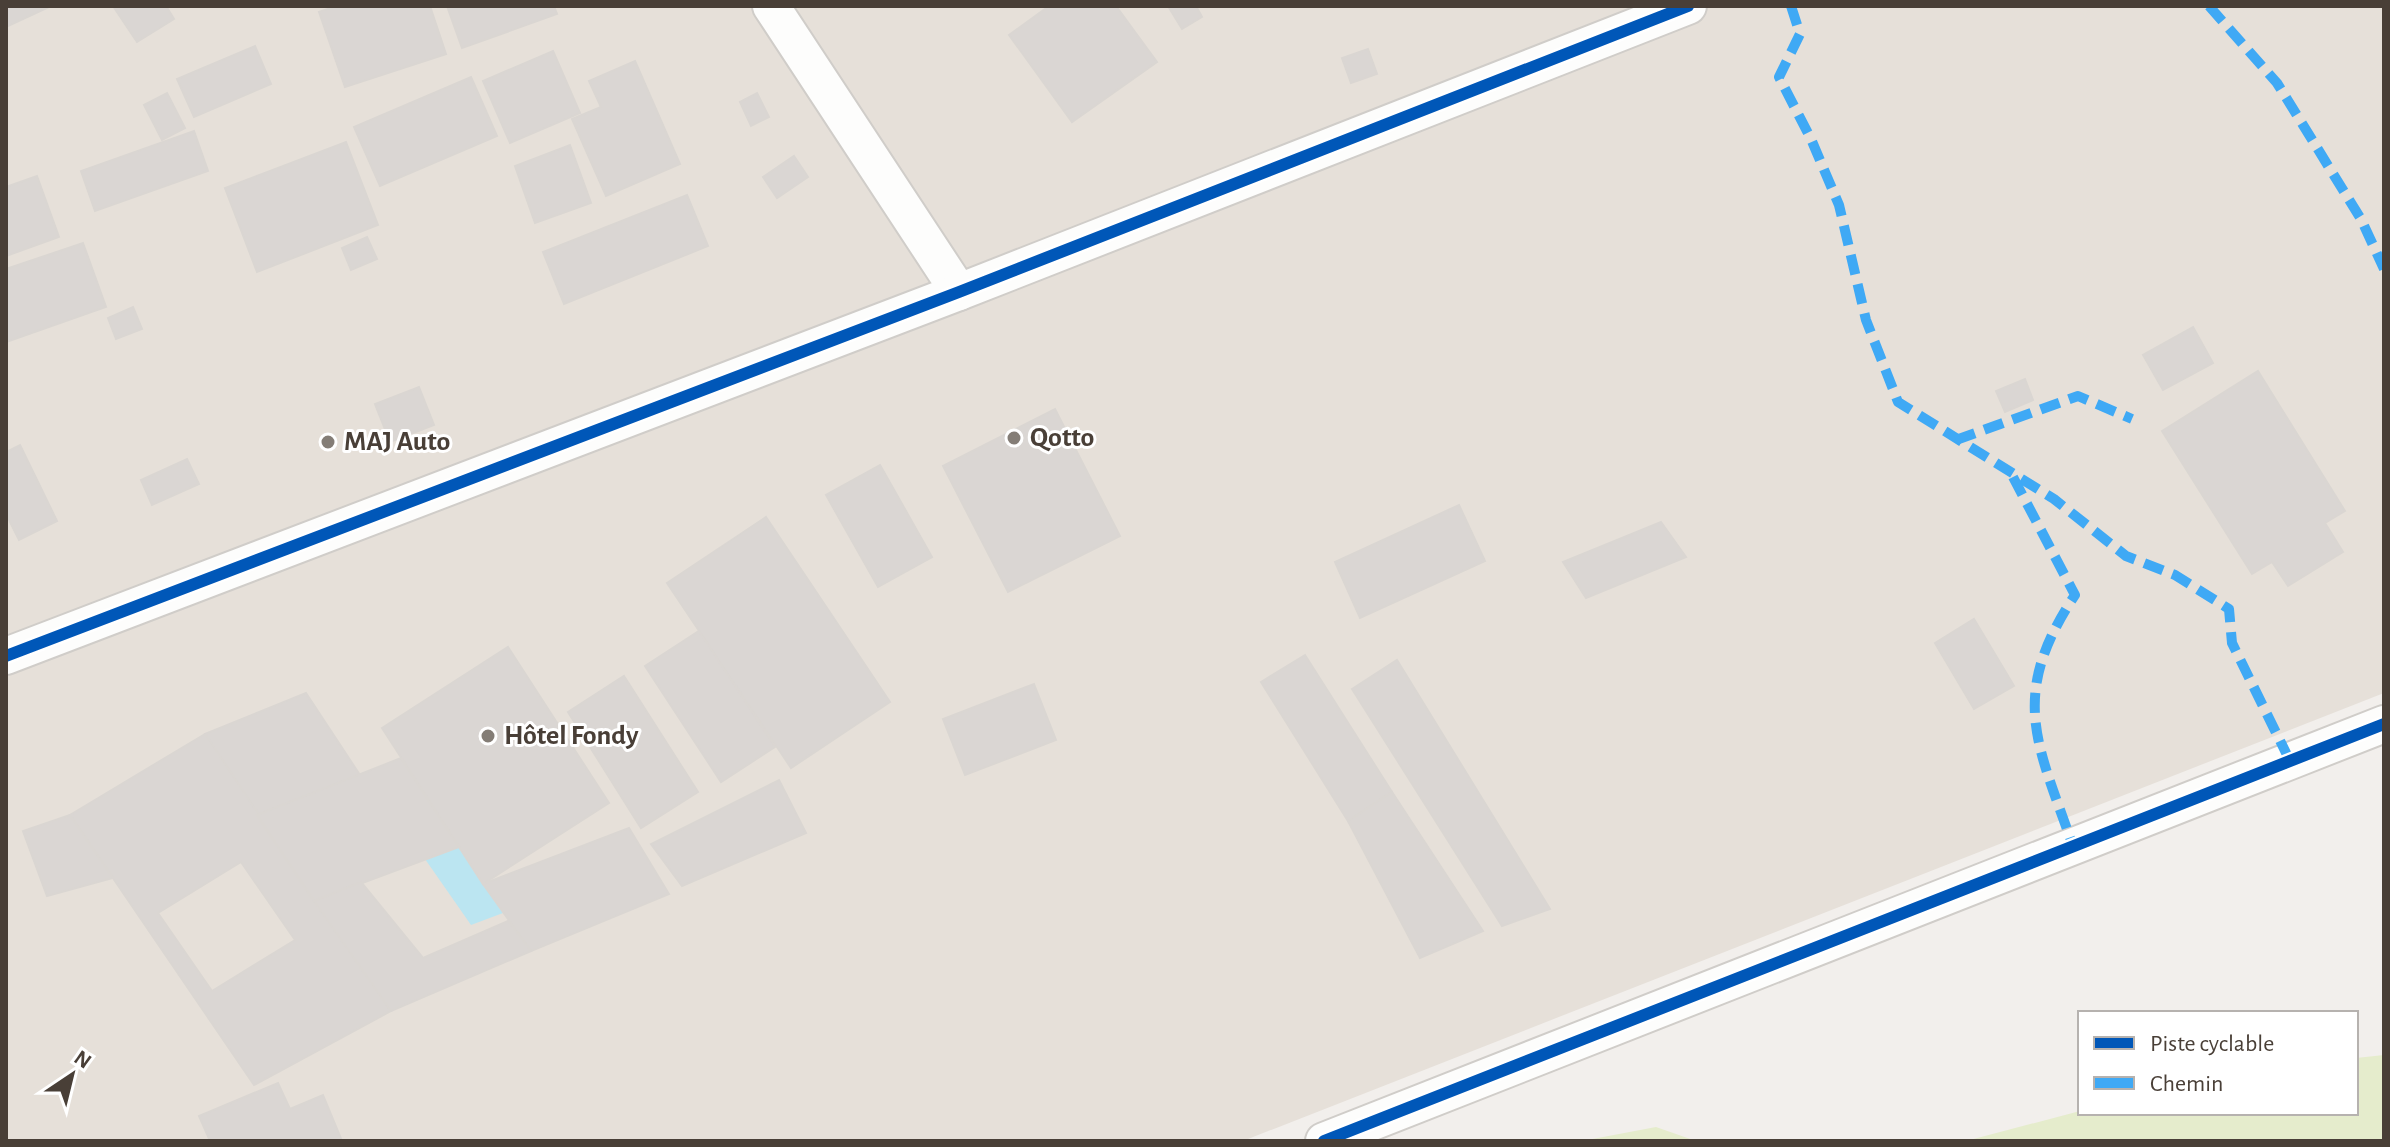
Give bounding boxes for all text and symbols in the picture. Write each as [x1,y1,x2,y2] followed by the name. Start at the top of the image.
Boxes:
[1030,424,1094,452] place label: Qotto
[344,428,450,456] place label: MAJ Auto
[1005,429,1023,447] marker: Qotto
[319,433,337,451] marker: MAJ Auto
[504,722,639,750] place label: Hôtel Fondy
[479,727,497,745] marker: Hôtel Fondy
[2078,1011,2358,1115] legend
[2150,1032,2274,1056] text: Piste cyclable
[32,1035,112,1115] north arrow
[70,1046,95,1073] text: N
[2150,1072,2223,1096] text: Chemin

